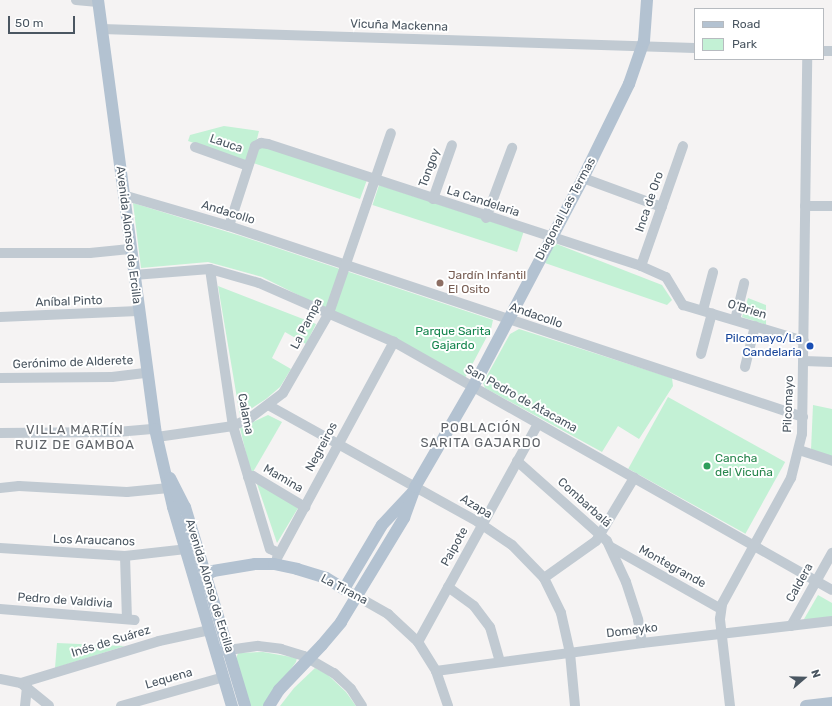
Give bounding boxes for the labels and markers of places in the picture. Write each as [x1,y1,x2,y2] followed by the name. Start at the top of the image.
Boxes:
[448,269,526,297] place label: Jardín Infantil El Osito
[435,278,445,288] marker: Jardín Infantil El Osito
[725,332,802,360] place label: Pilcomayo/La Candelaria
[805,341,815,351] marker: Pilcomayo/La Candelaria
[715,452,773,480] place label: Cancha del Vicuña
[702,461,712,471] marker: Cancha del Vicuña

